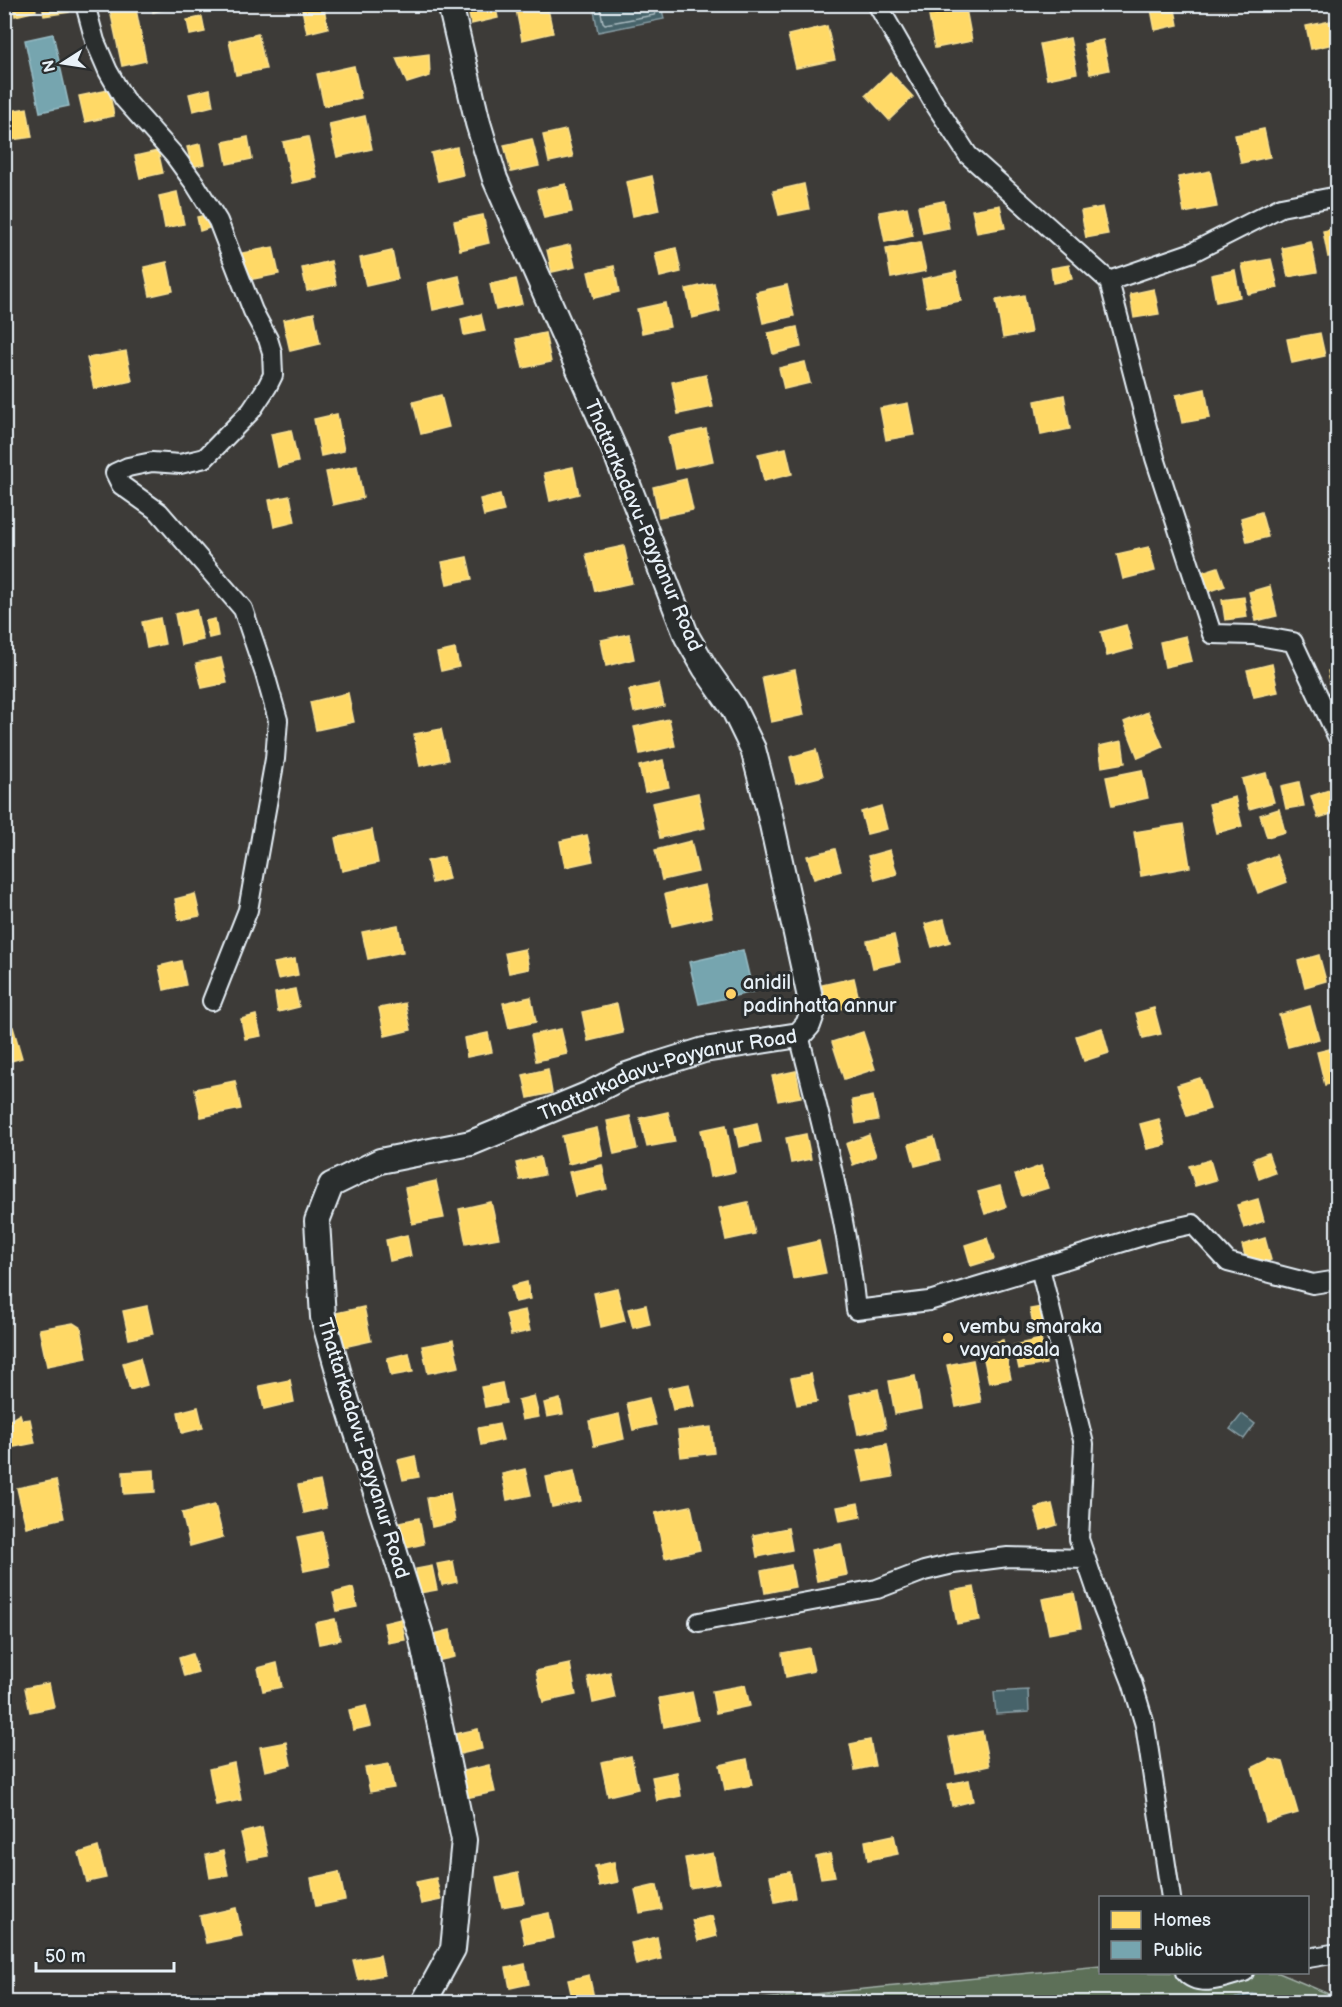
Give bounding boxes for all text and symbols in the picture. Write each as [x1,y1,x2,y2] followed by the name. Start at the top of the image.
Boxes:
[33,33,93,93] north arrow
[39,58,60,74] text: N
[579,396,707,655] street label: Thattarkadavu-Payyanur Road
[743,971,897,1018] place label: anidil padinhatta annur
[724,987,738,1001] marker: anidil padinhatta annur
[535,1024,799,1127] street label: Thattarkadavu-Payyanur Road
[312,1315,414,1581] street label: Thattarkadavu-Payyanur Road
[959,1315,1102,1362] place label: vembu smaraka vayanasala
[941,1331,955,1345] marker: vembu smaraka vayanasala
[1099,1896,1309,1974] legend
[1153,1910,1211,1931] text: Homes
[36,1935,174,1973] scale bar
[1153,1940,1202,1961] text: Public
[45,1946,86,1967] text: 50 m

